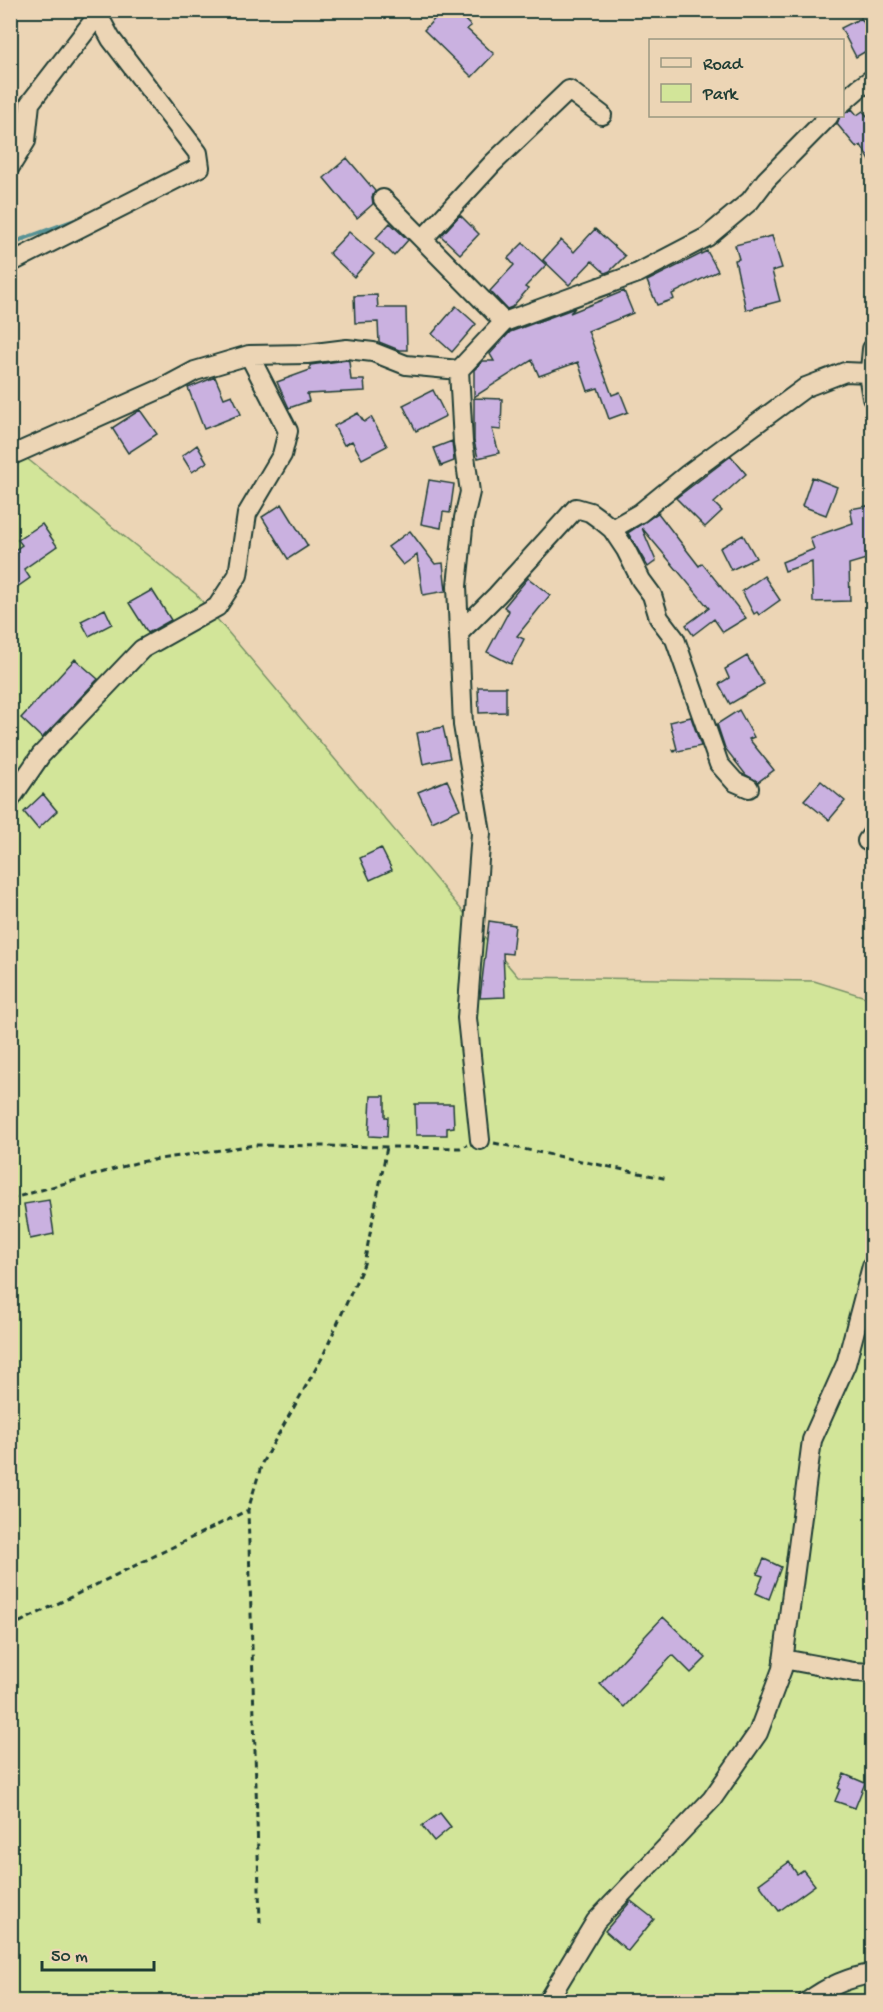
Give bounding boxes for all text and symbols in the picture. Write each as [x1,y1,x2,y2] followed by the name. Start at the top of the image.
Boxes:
[649,39,844,117] legend
[703,55,744,76] text: Road
[702,85,739,106] text: Park
[42,1934,154,1972] scale bar
[51,1947,88,1968] text: 50 m

